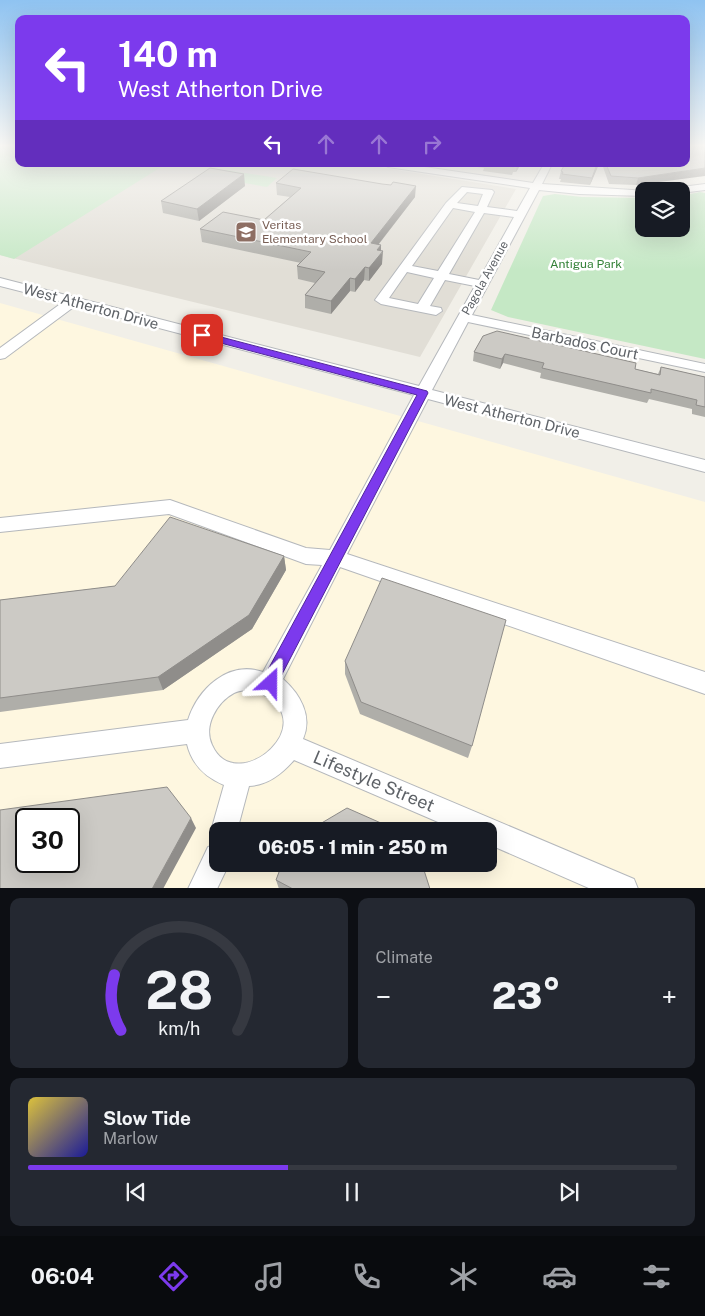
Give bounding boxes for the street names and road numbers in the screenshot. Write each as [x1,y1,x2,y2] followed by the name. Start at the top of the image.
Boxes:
[459,238,511,317] street label: Pagola Avenue
[21,280,161,332] street label: West Atherton Drive
[530,323,640,363] street label: Barbados Court
[442,391,582,441] street label: West Atherton Drive
[310,746,438,816] street label: Lifestyle Street

